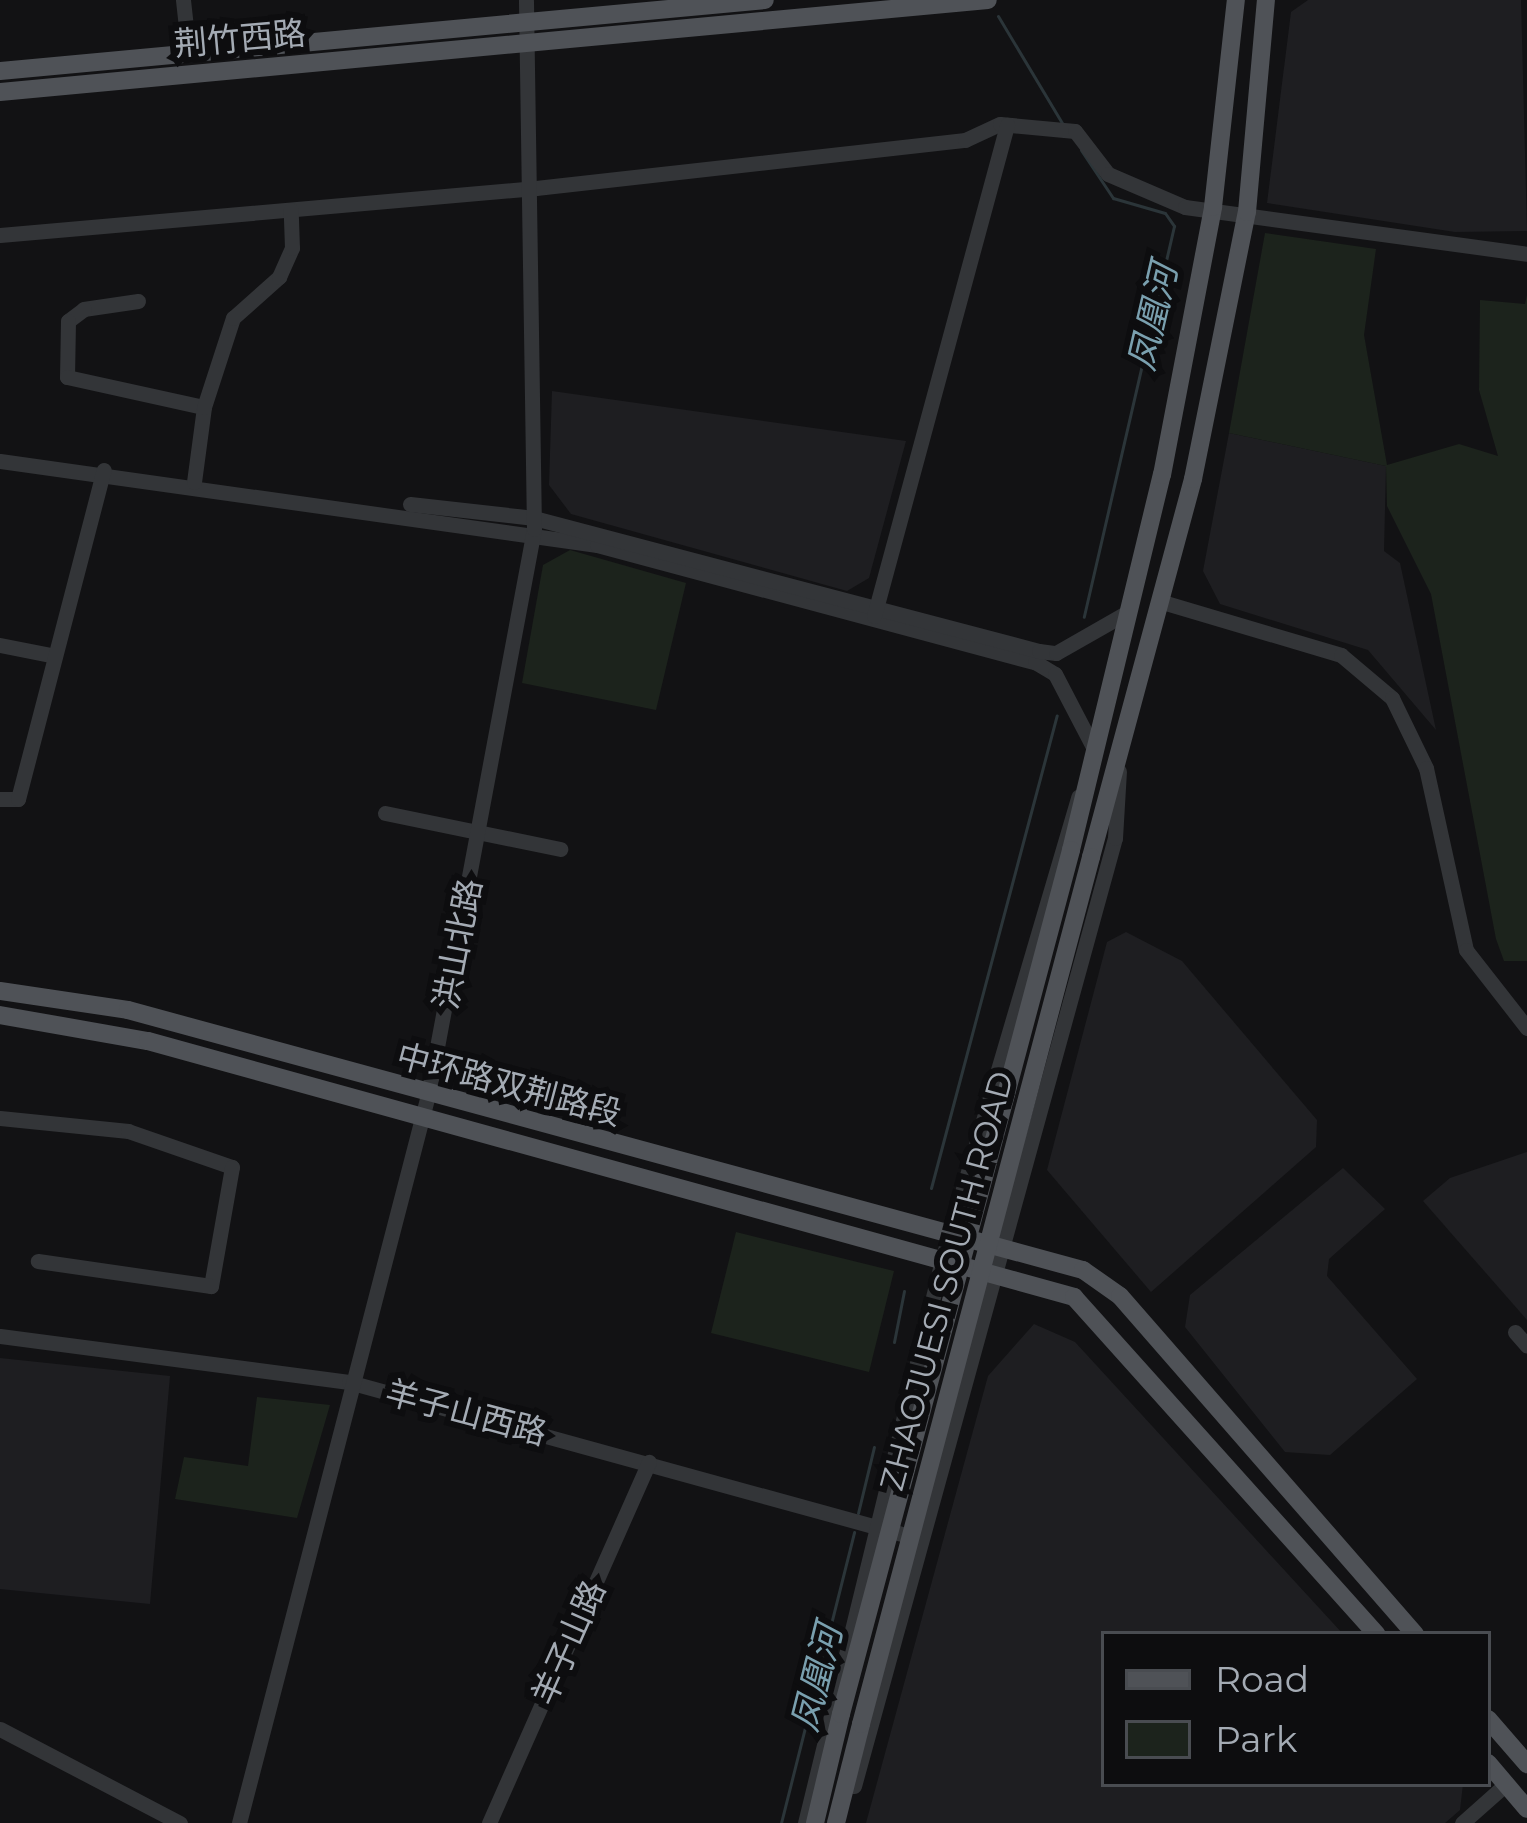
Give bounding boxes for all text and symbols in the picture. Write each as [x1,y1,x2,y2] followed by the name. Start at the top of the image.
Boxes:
[173,14,307,64] street label: 荆竹西路
[1120,260,1186,374] water label: 凤凰河
[426,875,490,1013] street label: 洪山北路
[392,1036,626,1134] street label: 中环路双荆路段
[872,1067,1022,1495] street label: ZHAOJUESI SOUTH ROAD
[381,1373,551,1453] street label: 羊子山西路
[524,1575,614,1711] street label: 羊子山路
[783,1620,851,1736] water label: 凤凰河
[1101,1631,1491,1787] legend
[1215,1657,1309,1701] text: Road
[1215,1717,1297,1761] text: Park

